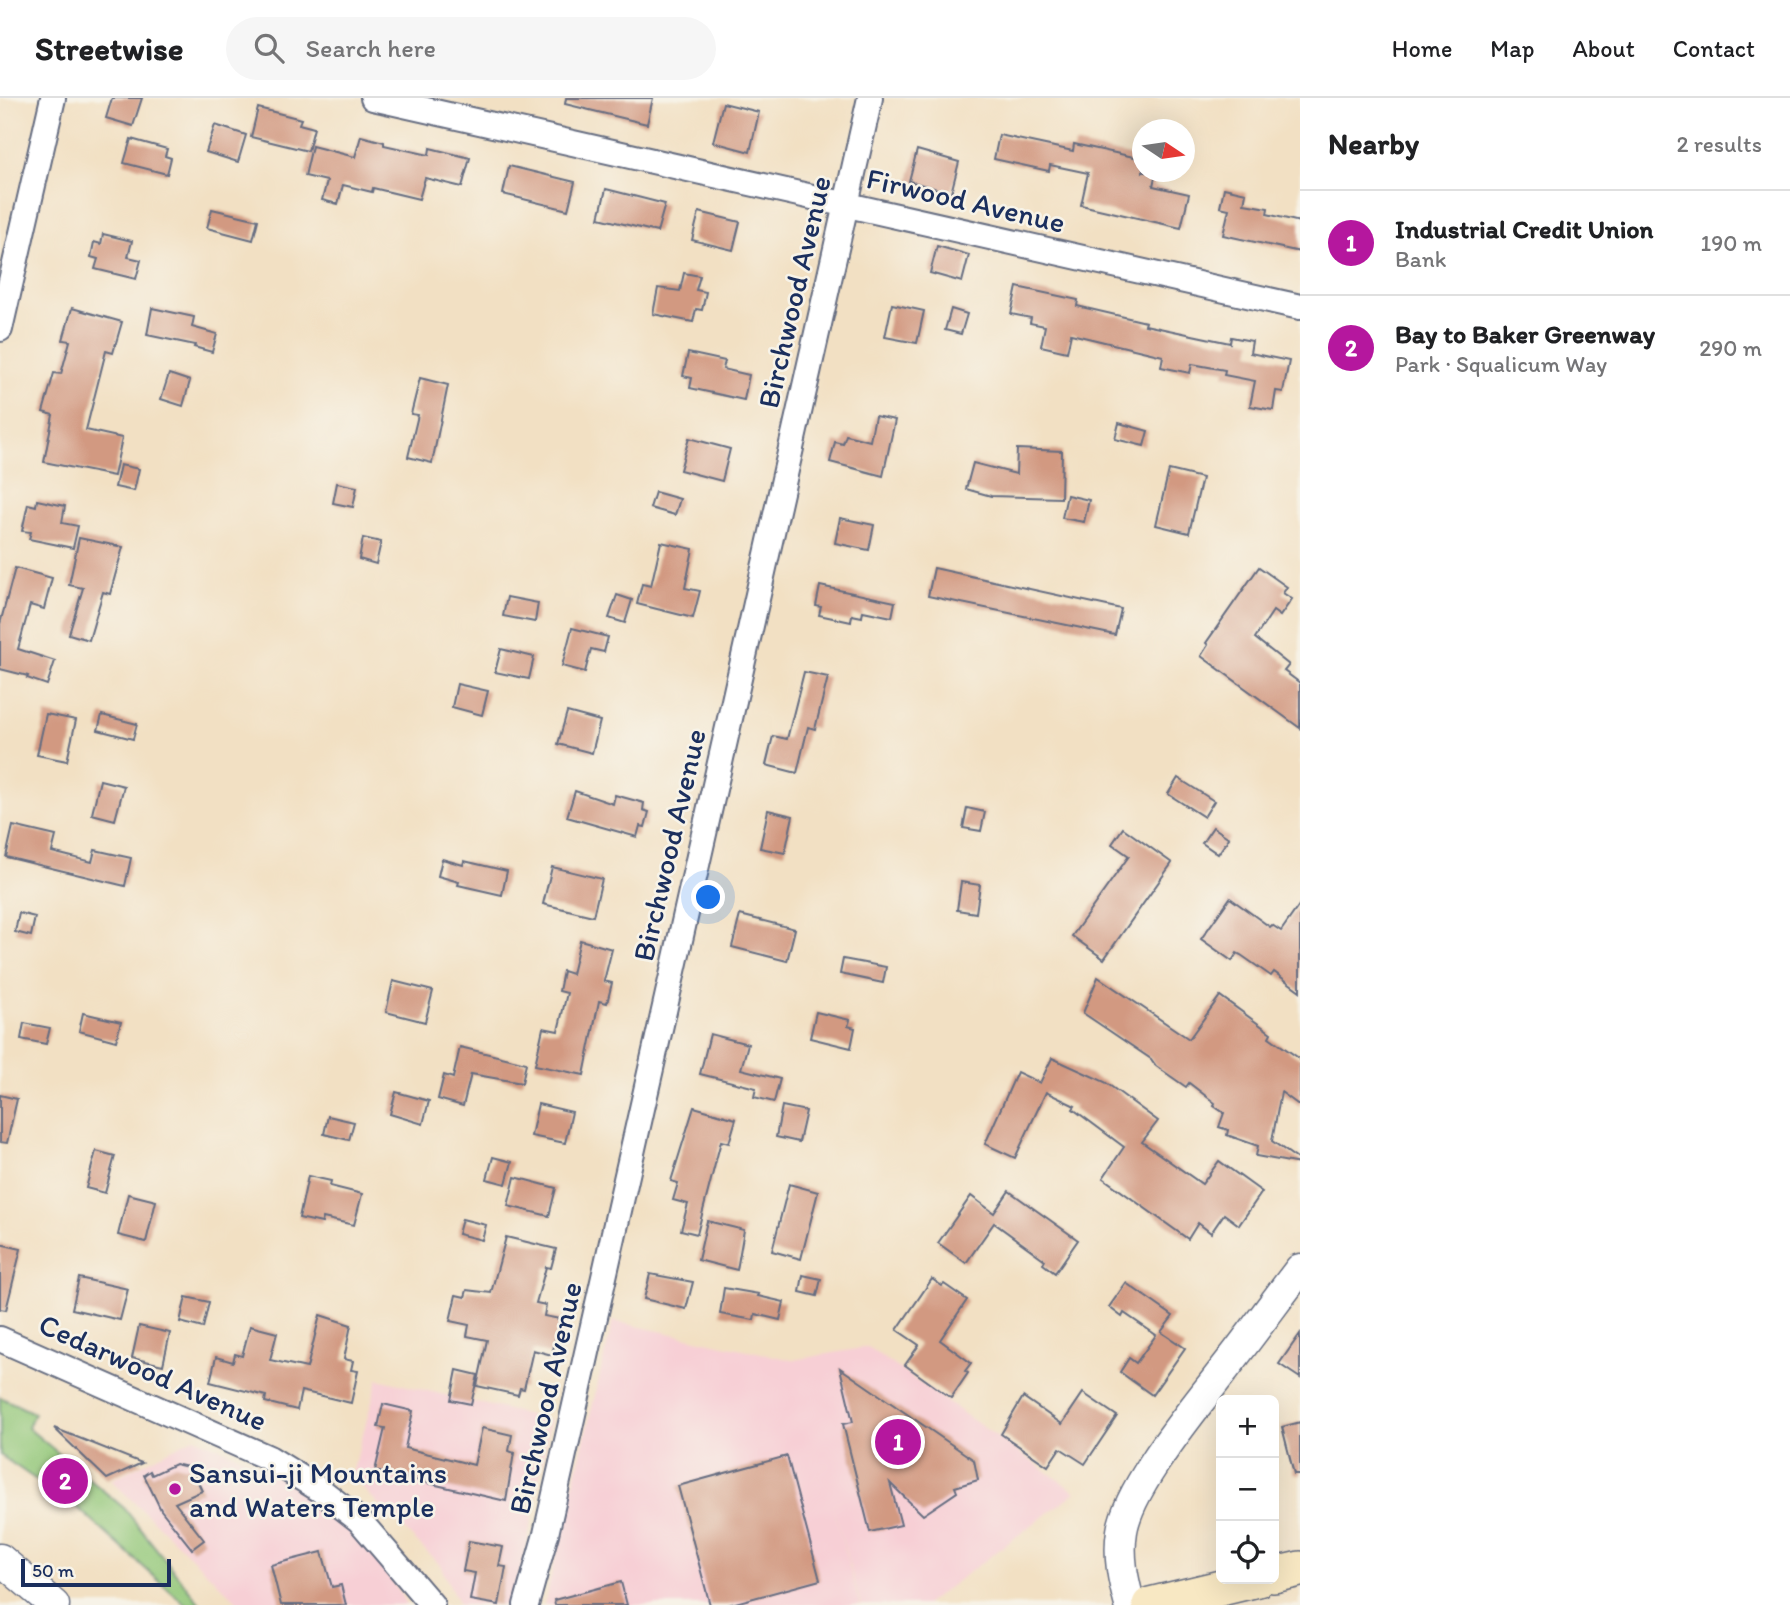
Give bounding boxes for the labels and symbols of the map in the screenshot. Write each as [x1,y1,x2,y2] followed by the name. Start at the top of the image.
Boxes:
[1132,119,1195,182] north arrow
[863,159,1069,241] street label: Firwood Avenue
[749,172,839,412] street label: Birchwood Avenue
[624,725,714,965] street label: Birchwood Avenue
[691,880,725,914] your location
[500,1278,590,1518] street label: Birchwood Avenue
[33,1305,273,1439] street label: Cedarwood Avenue
[875,1416,921,1468] pin: 1
[189,1454,447,1525] place label: Sansui-ji Mountains and Waters Temple
[42,1455,88,1507] pin: 2
[167,1481,183,1497] marker: Sansui-ji Mountains and Waters Temple
[21,1556,172,1588] scale bar

